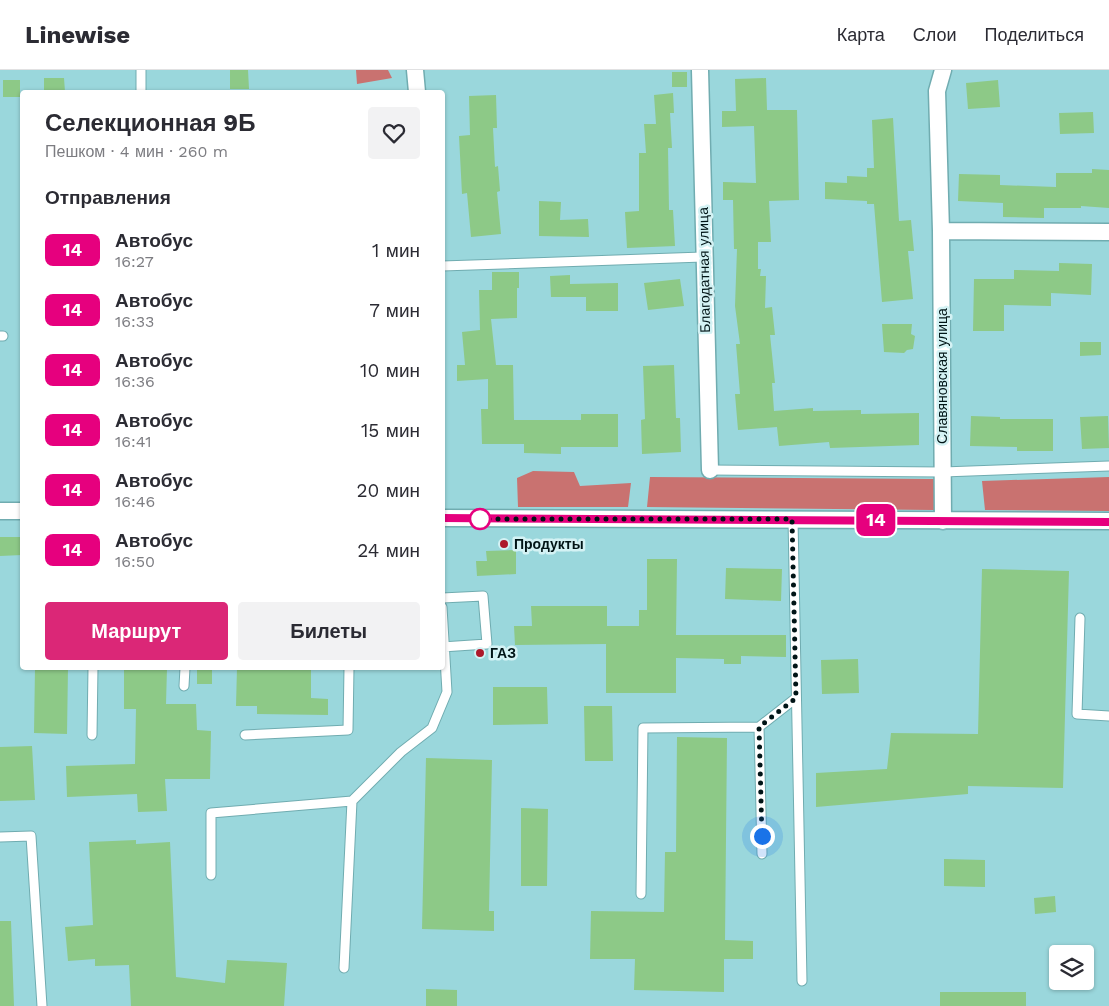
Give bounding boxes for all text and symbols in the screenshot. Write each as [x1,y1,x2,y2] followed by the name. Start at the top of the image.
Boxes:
[25,21,130,49] text: Linewise
[837,24,885,45] text: Карта
[913,24,957,45] text: Слои
[985,24,1084,45] text: Поделиться
[368,107,420,159] button: heart
[45,109,255,137] text: Селекционная 9Б
[45,142,228,161] text: Пешком · 4 мин · 260 m
[45,186,171,209] text: Отправления
[695,207,713,333] street label: Благодатная улица
[115,229,193,252] text: Автобус
[63,239,82,260] text: 14
[372,239,420,262] text: 1 мин
[115,252,154,271] text: 16:27
[115,289,193,312] text: Автобус
[63,299,82,320] text: 14
[369,299,420,322] text: 7 мин
[934,308,950,444] street label: Славяновская улица
[115,312,154,331] text: 16:33
[115,349,193,372] text: Автобус
[63,359,82,380] text: 14
[360,359,420,382] text: 10 мин
[115,372,155,391] text: 16:36
[115,409,193,432] text: Автобус
[63,419,82,440] text: 14
[361,419,420,442] text: 15 мин
[115,432,151,451] text: 16:41
[115,469,193,492] text: Автобус
[63,479,82,500] text: 14
[356,479,420,502] text: 20 мин
[115,492,155,511] text: 16:46
[854,504,898,536] line badge: 14
[469,508,491,530] unlabelled marker
[866,509,886,530] text: 14
[115,529,193,552] text: Автобус
[514,536,584,552] place label: Продукты
[498,538,510,550] marker: Продукты
[63,539,82,560] text: 14
[357,539,420,562] text: 24 мин
[115,552,155,571] text: 16:50
[45,602,228,660] button: Маршрут
[238,602,420,660] button: Билеты
[490,645,516,661] place label: ГАЗ
[474,647,486,659] marker: ГАЗ
[750,824,775,849] your location
[1049,945,1094,990] map controls
[1049,945,1094,990] button: layers

